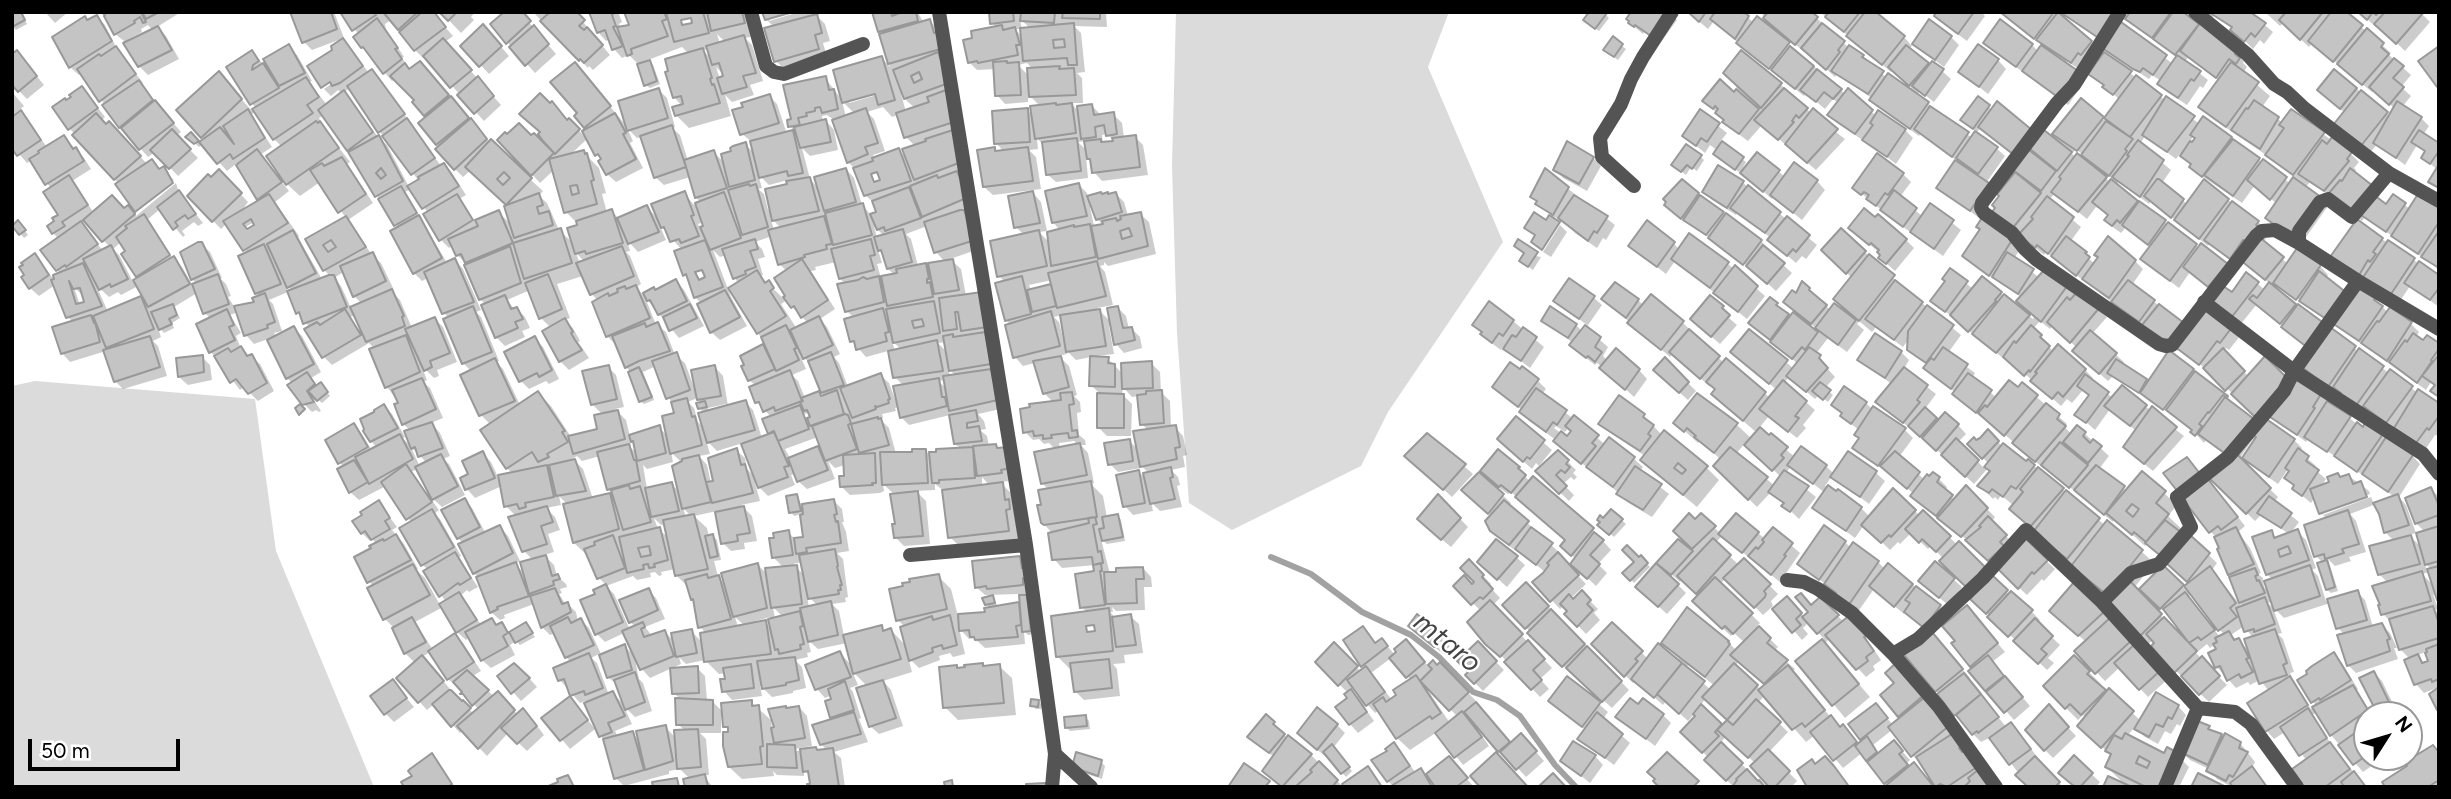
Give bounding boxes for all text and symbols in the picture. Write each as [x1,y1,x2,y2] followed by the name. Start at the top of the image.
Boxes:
[1407,606,1487,680] water label: mtaro
[2353,701,2423,771] north arrow
[2390,711,2417,737] text: N
[32,726,184,770] scale bar
[41,738,90,763] text: 50 m

